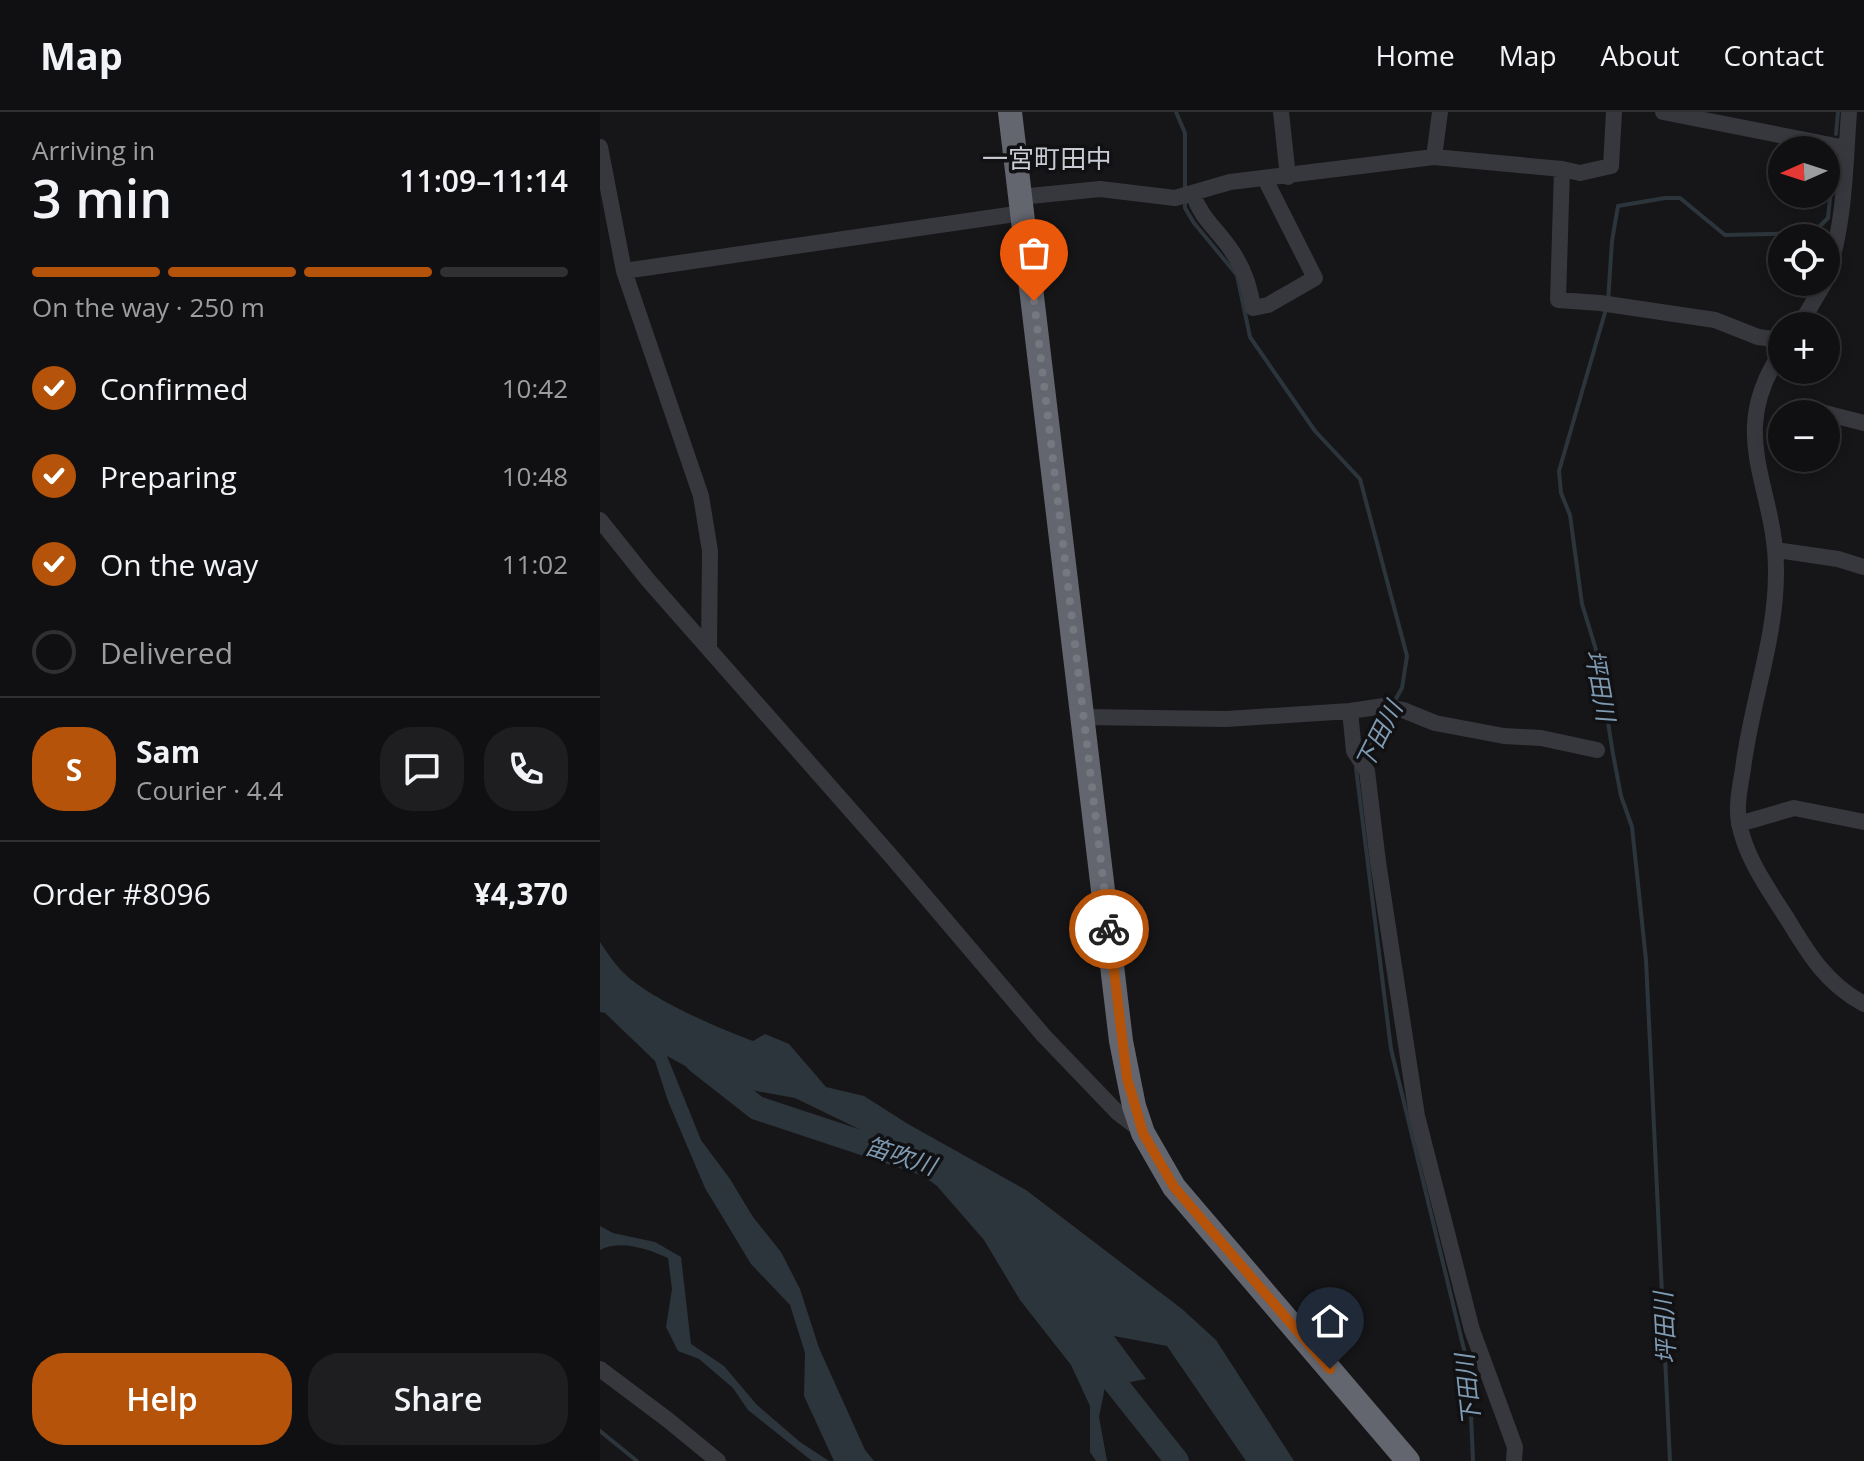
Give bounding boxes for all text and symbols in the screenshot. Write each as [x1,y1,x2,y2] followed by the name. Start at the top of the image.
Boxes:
[40,29,123,81] text: Map
[1376,36,1455,74] text: Home
[1499,36,1557,74] text: Map
[1601,36,1679,74] text: About
[1723,36,1824,74] text: Contact
[32,132,155,168] text: Arriving in
[1768,136,1840,208] north arrow
[1768,136,1840,472] map controls
[982,140,1112,176] district label: 一宮町田中
[399,160,568,201] text: 11:09–11:14
[32,162,172,233] text: 3 min
[1000,219,1068,301] pin
[1768,224,1840,296] button: locate
[1012,231,1056,275] icon: bag
[32,289,265,325] text: On the way · 250 m
[1768,312,1840,384] button: +
[32,366,76,410] icon: check
[100,368,248,409] text: Confirmed
[502,370,568,406] text: 10:42
[1768,400,1840,472] button: −
[32,454,76,498] icon: check
[100,456,237,497] text: Preparing
[502,458,568,494] text: 10:48
[32,542,76,586] icon: check
[100,544,258,585] text: On the way
[502,546,568,582] text: 11:02
[100,632,233,673] text: Delivered
[1578,647,1624,726] water label: 坪田川
[1347,693,1410,775] water label: 下田川
[380,727,464,811] button: chat
[484,727,568,811] button: phone
[136,731,200,772] text: Sam
[66,749,82,790] text: S
[136,772,283,808] text: Courier · 4.4
[32,873,211,914] text: Order #8096
[474,873,568,914] text: ¥4,370
[1069,889,1149,969] courier
[1087,907,1131,951] icon: bike
[862,1128,943,1183] water label: 笛吹川
[1296,1287,1364,1369] pin
[1645,1288,1682,1365] water label: 坪田川
[1308,1299,1352,1343] icon: home
[1447,1349,1487,1428] water label: 下田川
[32,1353,292,1445] button: Help
[308,1353,568,1445] button: Share

